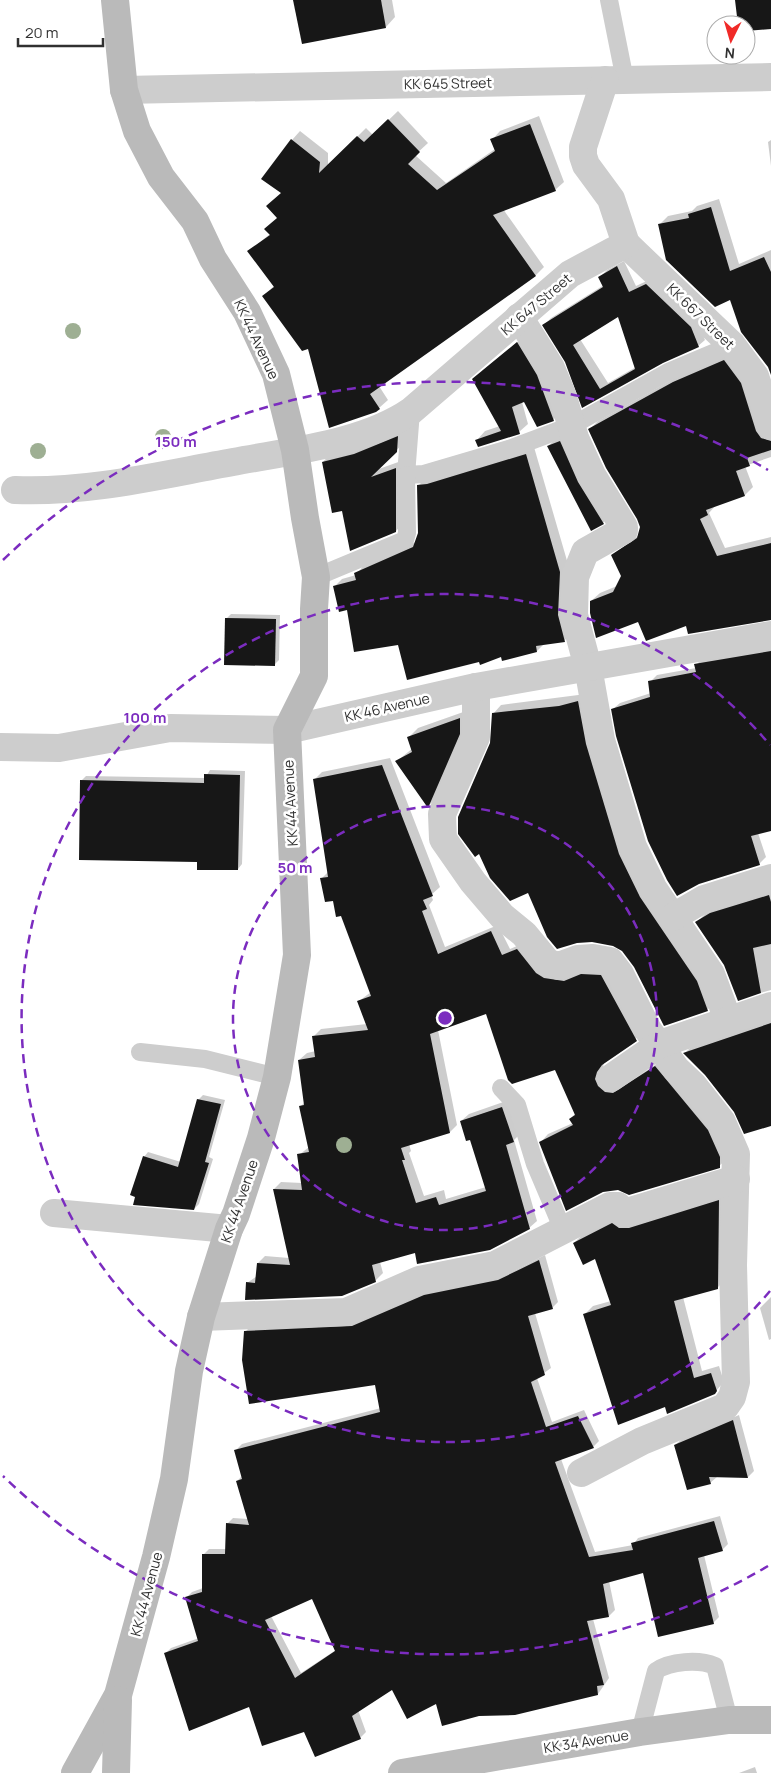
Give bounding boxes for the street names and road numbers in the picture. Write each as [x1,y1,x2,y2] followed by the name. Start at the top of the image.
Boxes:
[404,73,493,93] street label: KK 645 Street
[497,269,576,339] street label: KK 647 Street
[663,279,739,353] street label: KK 667 Street
[230,296,284,382] street label: KK 44 Avenue
[343,688,431,726] street label: KK 46 Avenue
[278,759,302,847] street label: KK 44 Avenue
[216,1157,262,1245] street label: KK 44 Avenue
[126,1550,166,1638] street label: KK 44 Avenue
[542,1725,630,1757] street label: KK 34 Avenue

